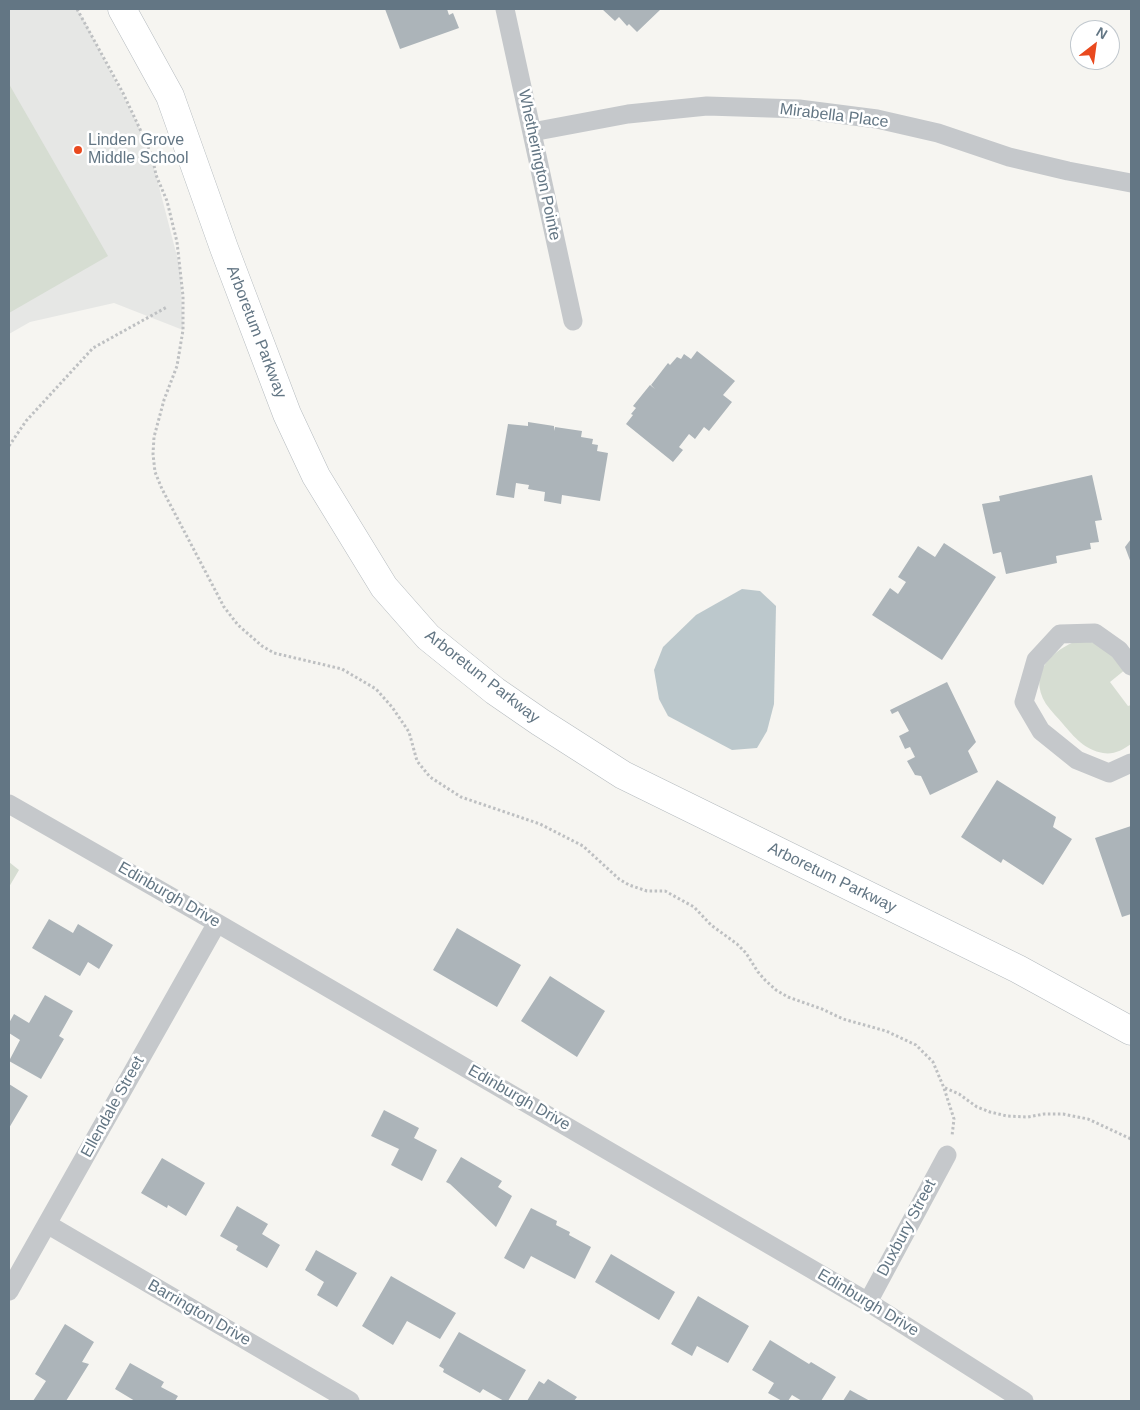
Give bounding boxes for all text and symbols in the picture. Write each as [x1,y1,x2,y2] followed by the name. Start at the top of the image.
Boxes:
[1070,20,1120,70] north arrow
[1094,23,1110,42] text: N
[514,88,564,242] street label: Whetherington Pointe
[779,100,889,132] street label: Mirabella Place
[88,131,188,169] place label: Linden Grove Middle School
[72,144,84,156] marker: Linden Grove Middle School
[222,263,290,401] street label: Arboretum Parkway
[421,626,543,728] street label: Arboretum Parkway
[765,839,899,917] street label: Arboretum Parkway
[115,858,223,932] street label: Edinburgh Drive
[77,1053,149,1161] street label: Ellendale Street
[465,1061,573,1135] street label: Edinburgh Drive
[873,1176,941,1280] street label: Duxbury Street
[814,1265,922,1341] street label: Edinburgh Drive
[144,1276,254,1350] street label: Barrington Drive

